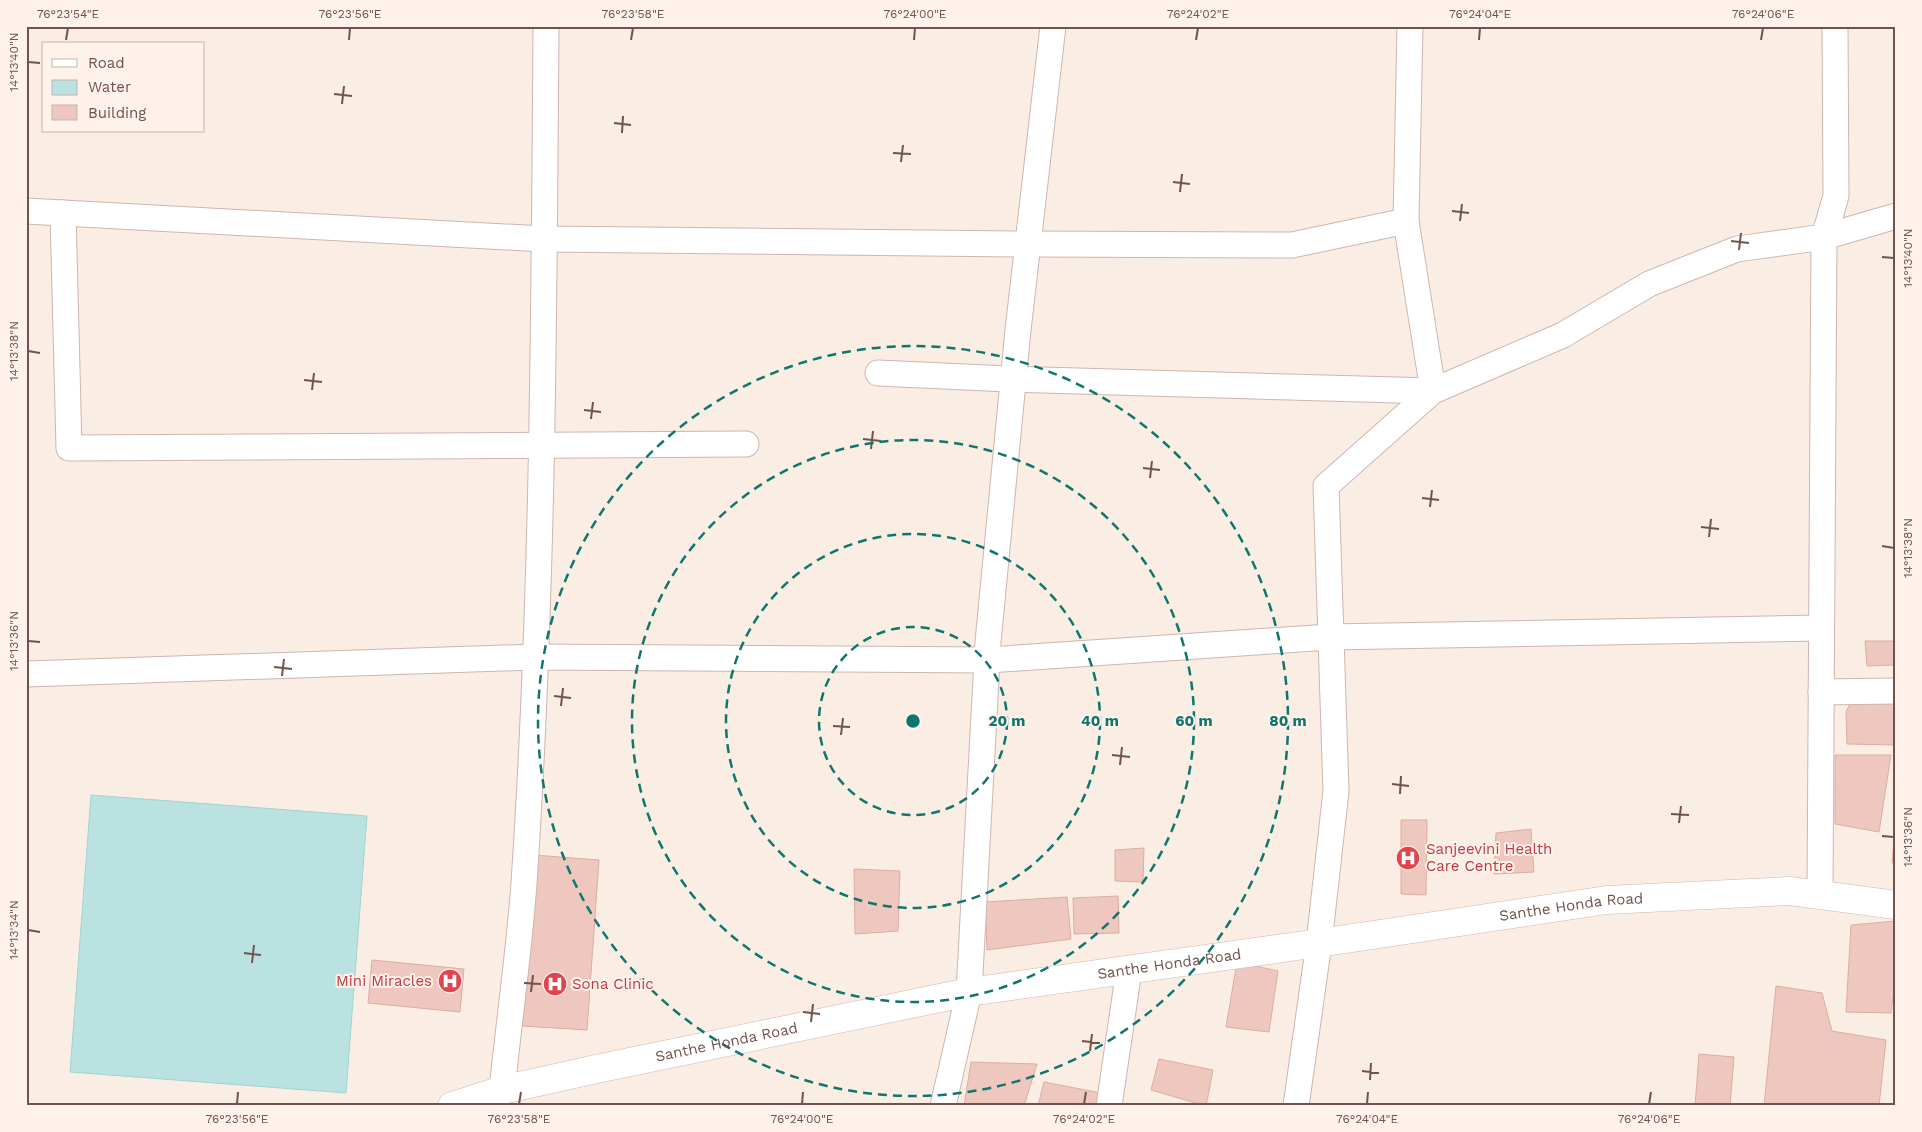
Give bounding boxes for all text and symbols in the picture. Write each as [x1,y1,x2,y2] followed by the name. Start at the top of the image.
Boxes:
[37,7,99,21] text: 76°23'54"E
[319,7,382,21] text: 76°23'56"E
[602,7,665,21] text: 76°23'58"E
[884,7,947,21] text: 76°24'00"E
[1167,7,1230,21] text: 76°24'02"E
[1449,7,1511,21] text: 76°24'04"E
[1732,7,1795,21] text: 76°24'06"E
[7,32,21,92] text: 14°13'40"N
[42,42,205,132] legend
[88,54,125,72] text: Road
[88,78,131,96] text: Water
[88,104,146,122] text: Building
[1901,228,1915,288] text: 14°13'40"N
[7,321,21,381] text: 14°13'38"N
[1901,518,1915,578] text: 14°13'38"N
[7,611,21,671] text: 14°13'36"N
[904,712,922,730] centre of rings
[988,712,1026,730] text: 20 m
[1081,712,1119,730] text: 40 m
[1175,712,1213,730] text: 60 m
[1269,712,1307,730] text: 80 m
[1901,807,1915,867] text: 14°13'36"N
[1426,840,1552,875] place label: Sanjeevini Health Care Centre
[1395,845,1421,871] hospital icon: Sanjeevini Health Care Centre
[1498,889,1644,925] street label: Santhe Honda Road
[7,900,21,960] text: 14°13'34"N
[1096,945,1242,983] street label: Santhe Honda Road
[437,968,463,994] hospital icon: Mini Miracles
[542,971,568,997] hospital icon: Sona Clinic
[336,972,432,990] place label: Mini Miracles
[572,975,654,993] place label: Sona Clinic
[654,1019,799,1066] street label: Santhe Honda Road
[206,1112,269,1126] text: 76°23'56"E
[488,1112,551,1126] text: 76°23'58"E
[771,1112,834,1126] text: 76°24'00"E
[1053,1112,1116,1126] text: 76°24'02"E
[1336,1112,1398,1126] text: 76°24'04"E
[1618,1112,1681,1126] text: 76°24'06"E

